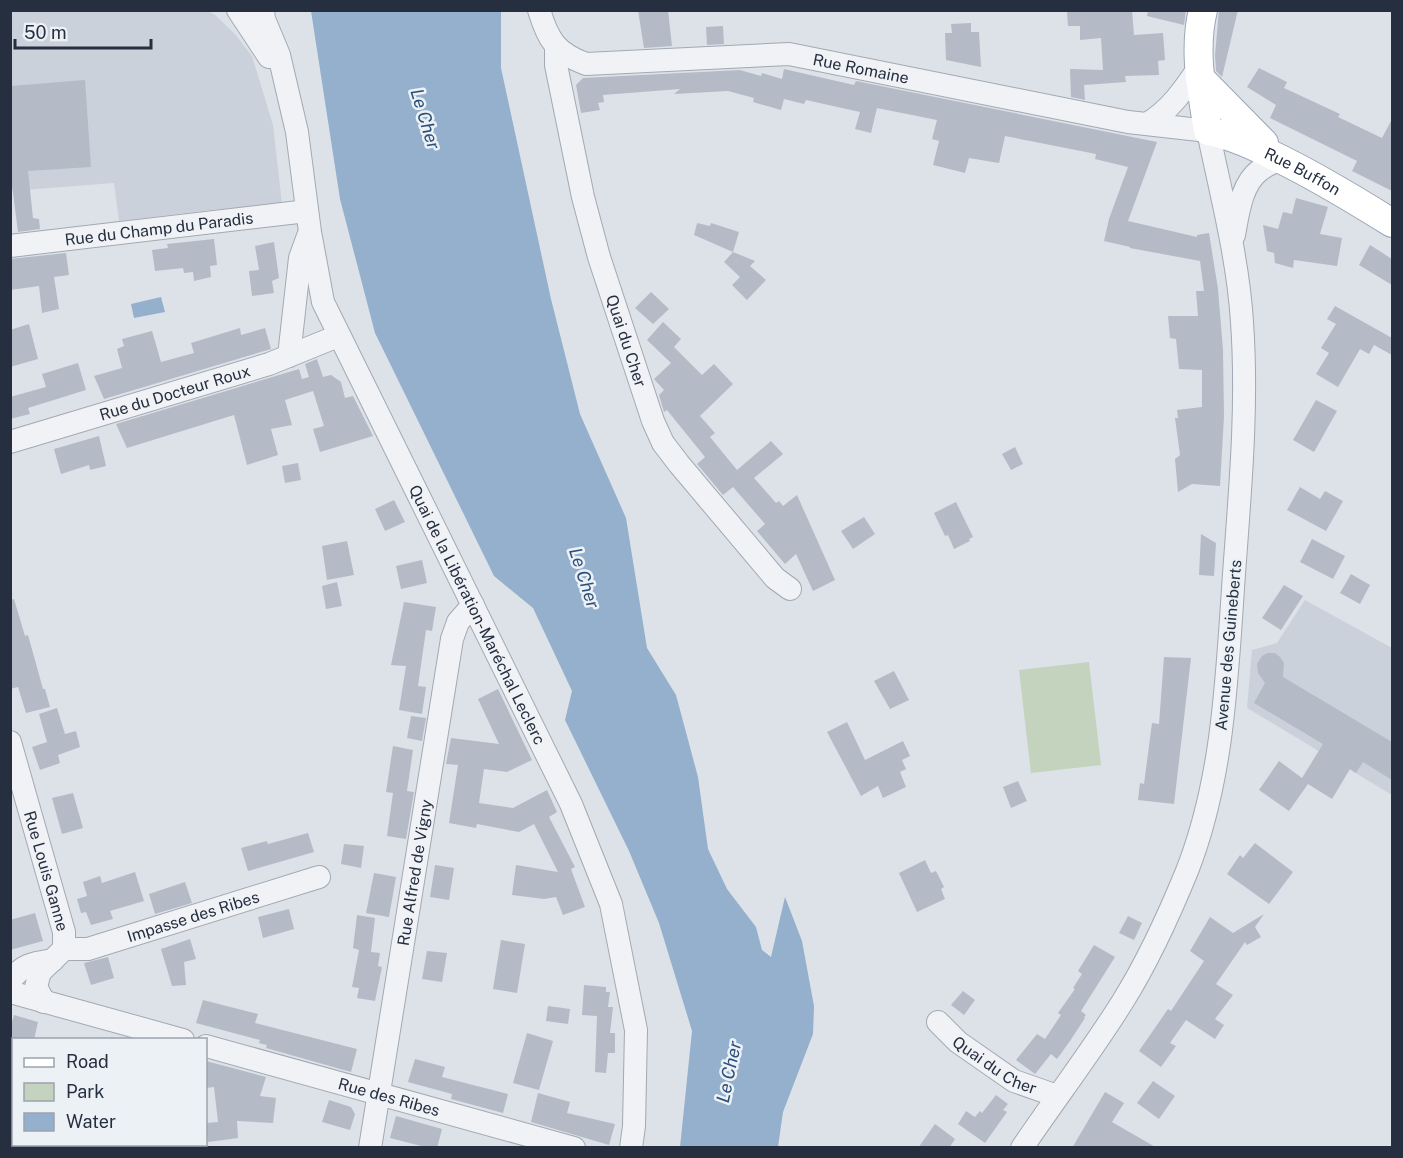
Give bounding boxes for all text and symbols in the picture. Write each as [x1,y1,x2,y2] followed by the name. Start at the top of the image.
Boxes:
[15,12,152,50] scale bar
[24,22,67,43] text: 50 m
[811,50,911,88] street label: Rue Romaine
[406,86,445,152] water label: Le Cher
[1261,144,1344,199] street label: Rue Buffon
[64,208,254,249] street label: Rue du Champ du Paradis
[602,292,650,390] street label: Quai du Cher
[97,361,252,425] street label: Rue du Docteur Roux
[405,482,549,748] street label: Quai de la Libération-Maréchal Leclerc
[565,545,604,611] water label: Le Cher
[1212,559,1245,731] street label: Avenue des Guineberts
[394,798,436,947] street label: Rue Alfred de Vigny
[20,809,72,933] street label: Rue Louis Ganne
[125,887,262,946] street label: Impasse des Ribes
[949,1032,1039,1098] street label: Quai du Cher
[12,1038,207,1146] legend
[712,1039,745,1105] water label: Le Cher
[66,1051,109,1072] text: Road
[336,1074,442,1120] street label: Rue des Ribes
[66,1081,104,1102] text: Park
[66,1111,116,1132] text: Water

